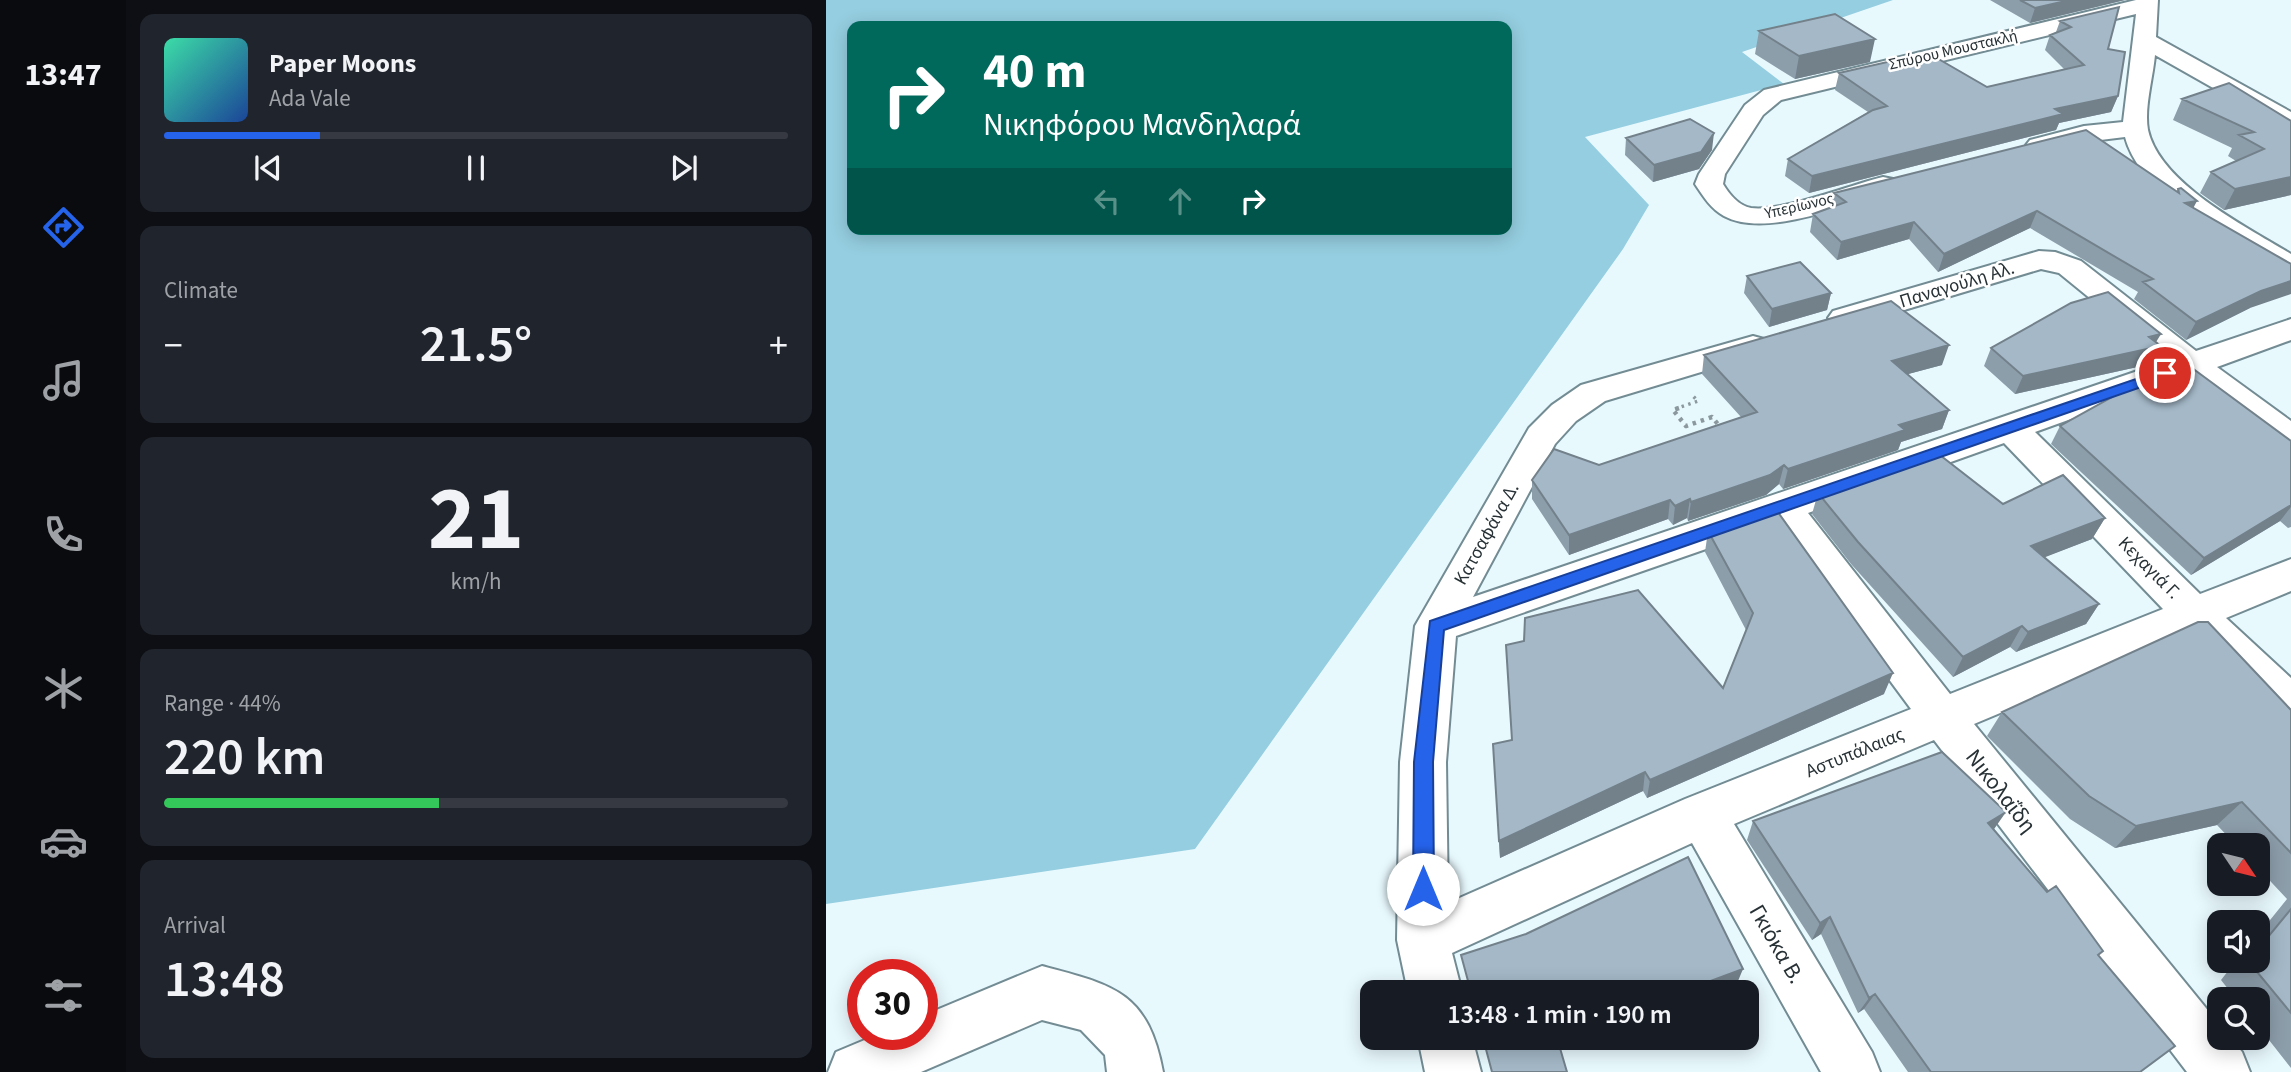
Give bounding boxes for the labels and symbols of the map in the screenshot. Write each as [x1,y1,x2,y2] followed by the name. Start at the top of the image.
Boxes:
[1886,24,2020,76] street label: Σπύρου Μουστακλή
[1761,187,1836,225] street label: Υπερίωνος
[1896,255,2018,315] street label: Παναγούλη Αλ.
[2135,343,2195,403] pin
[1448,478,1526,590] street label: Κατσαφάνα Δ.
[2112,531,2186,605] street label: Κεχαγιά Γ.
[1802,721,1908,785] street label: Αστυπάλαιας
[1958,742,2044,840] street label: Νικολαΐδη
[2207,833,2270,896] north arrow
[1386,852,1460,926] position arrow
[1741,898,1813,990] street label: Γκιόκα Β.
[847,959,938,1050] speed limit sign: 30

